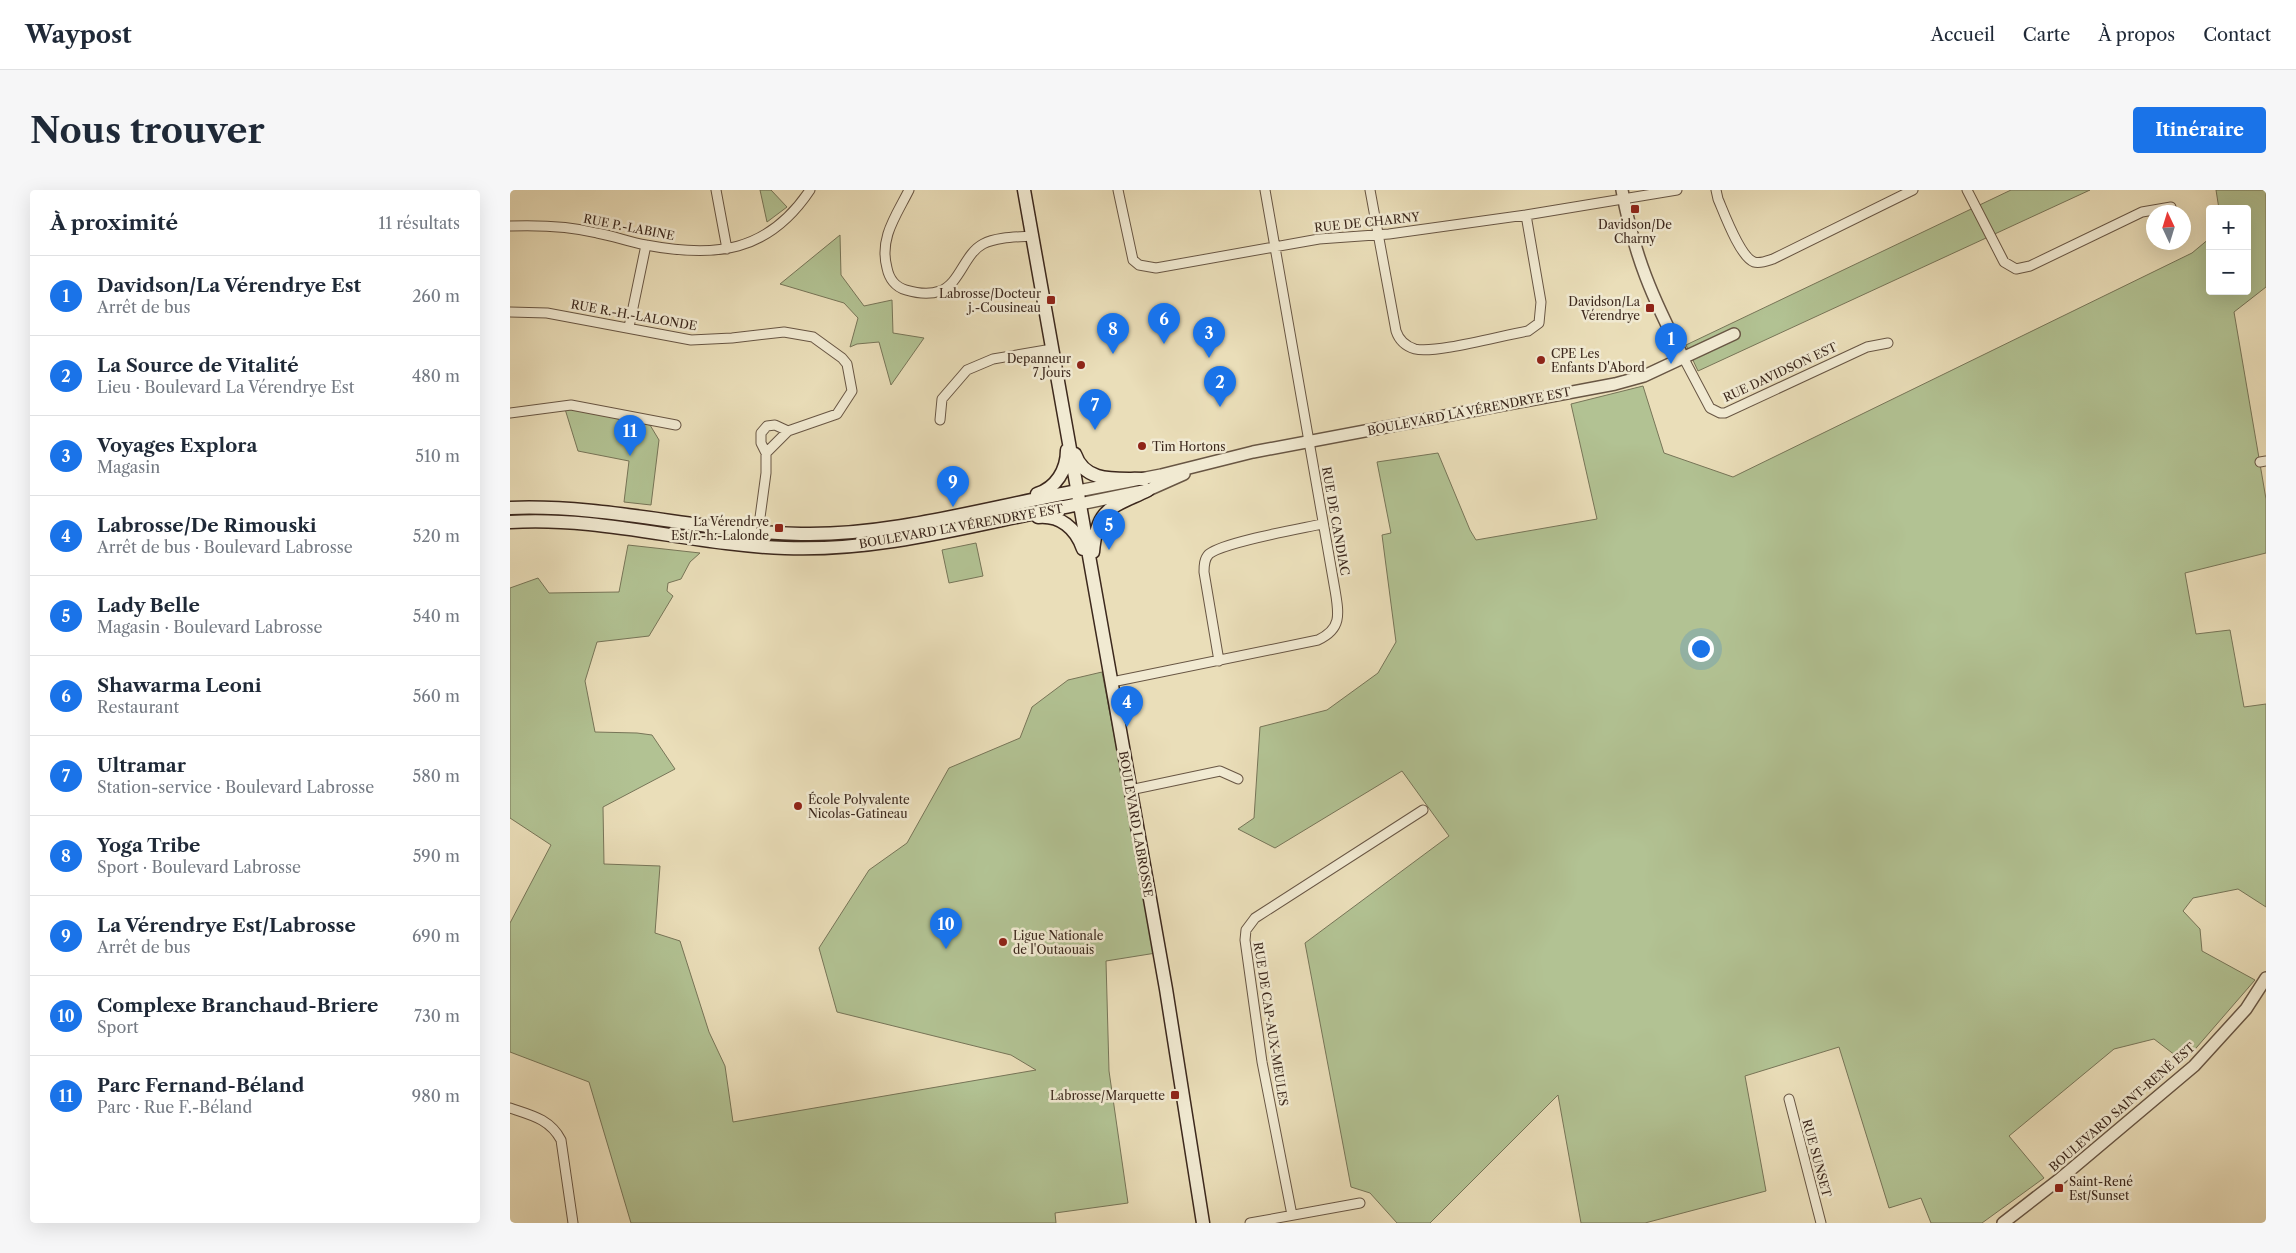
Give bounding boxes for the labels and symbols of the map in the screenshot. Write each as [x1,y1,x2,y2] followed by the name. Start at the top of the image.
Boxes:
[1629,203,1641,215] marker: Davidson/De Charny
[2146,205,2191,250] north arrow
[1313,209,1421,235] street label: RUE DE CHARNY
[582,211,676,243] street label: RUE P.-LABINE
[1598,217,1672,246] place label: Davidson/De Charny
[939,286,1042,315] place label: Labrosse/Docteur j.-Cousineau
[1045,294,1057,306] marker: Labrosse/Docteur j.-Cousineau
[1568,294,1641,323] place label: Davidson/La Vérendrye
[570,297,698,333] street label: RUE R.-H.-LALONDE
[1644,302,1656,314] marker: Davidson/La Vérendrye
[1148,303,1180,344] pin: 6
[1097,313,1129,354] pin: 8
[1193,317,1225,358] pin: 3
[1655,323,1687,364] pin: 1
[1721,339,1839,405] street label: RUE DAVIDSON EST
[1551,346,1646,375] place label: CPE Les Enfants D'Abord
[1007,351,1071,380] place label: Depanneur 7 Jours
[1535,354,1547,366] marker: CPE Les Enfants D'Abord
[1075,359,1087,371] marker: Depanneur 7 Jours
[1204,366,1236,407] pin: 2
[1366,383,1572,438] street label: BOULEVARD LA VÉRENDRYE EST
[1079,389,1111,430] pin: 7
[614,415,646,456] pin: 11
[1152,439,1226,454] place label: Tim Hortons
[1136,440,1148,452] marker: Tim Hortons
[1319,465,1353,577] street label: RUE DE CANDIAC
[937,466,969,507] pin: 9
[857,500,1064,551] street label: BOULEVARD LA VÉRENDRYE EST
[1093,509,1125,550] pin: 5
[671,514,769,543] place label: La Vérendrye Est/r.-h.-Lalonde
[773,522,785,534] marker: La Vérendrye Est/r.-h.-Lalonde
[1688,636,1714,662] your location
[1111,686,1143,727] pin: 4
[1116,750,1156,898] street label: BOULEVARD LABROSSE
[808,791,910,821] place label: École Polyvalente Nicolas-Gatineau
[792,800,804,812] marker: École Polyvalente Nicolas-Gatineau
[930,908,962,949] pin: 10
[1013,928,1104,957] place label: Ligue Nationale de l'Outaouais
[997,936,1009,948] marker: Ligue Nationale de l'Outaouais
[1251,941,1291,1107] street label: RUE DE CAP-AUX-MEULES
[2045,1039,2198,1175] street label: BOULEVARD SAINT-RENÉ EST
[1050,1088,1165,1103] place label: Labrosse/Marquette
[1169,1089,1181,1101] marker: Labrosse/Marquette
[1799,1117,1835,1199] street label: RUE SUNSET
[2069,1174,2133,1203] place label: Saint-René Est/Sunset
[2053,1182,2065,1194] marker: Saint-René Est/Sunset

